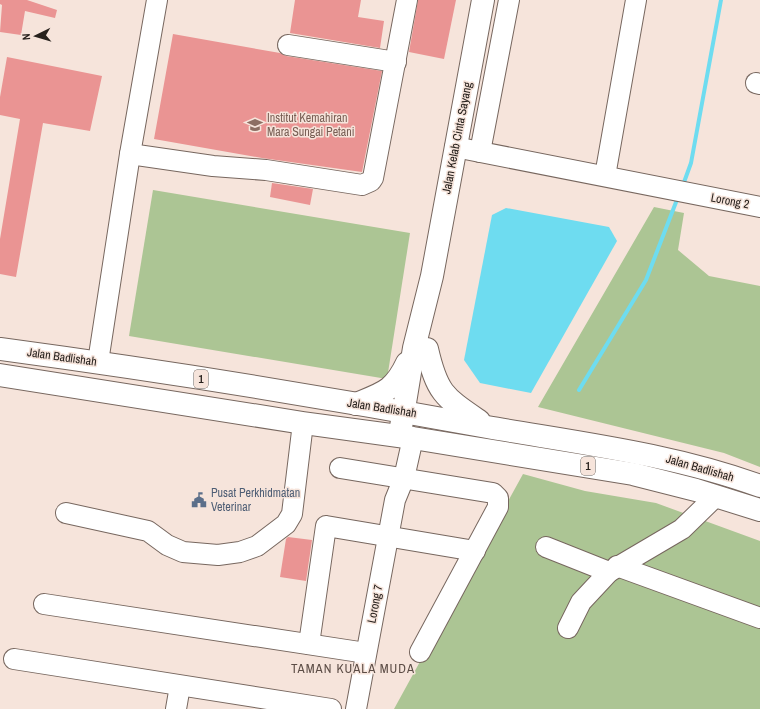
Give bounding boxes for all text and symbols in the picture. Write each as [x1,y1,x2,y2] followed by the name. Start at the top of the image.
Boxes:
[16,16,56,56] north arrow
[19,33,33,41] text: N
[438,80,476,195] street label: Jalan Kelab Cinta Sayang
[267,110,355,140] place label: Institut Kemahiran Mara Sungai Petani
[246,116,264,134] school or university icon: Institut Kemahiran Mara Sungai Petani
[709,189,751,213] street label: Lorong 2
[26,344,98,370] street label: Jalan Badlishah
[194,370,208,388] road number: 1
[346,395,418,421] street label: Jalan Badlishah
[664,451,736,485] street label: Jalan Badlishah
[581,457,595,475] road number: 1
[211,485,300,515] place label: Pusat Perkhidmatan Veterinar
[190,491,208,509] public building icon: Pusat Perkhidmatan Veterinar
[363,583,387,625] street label: Lorong 7
[291,660,415,677] district label: TAMAN KUALA MUDA

